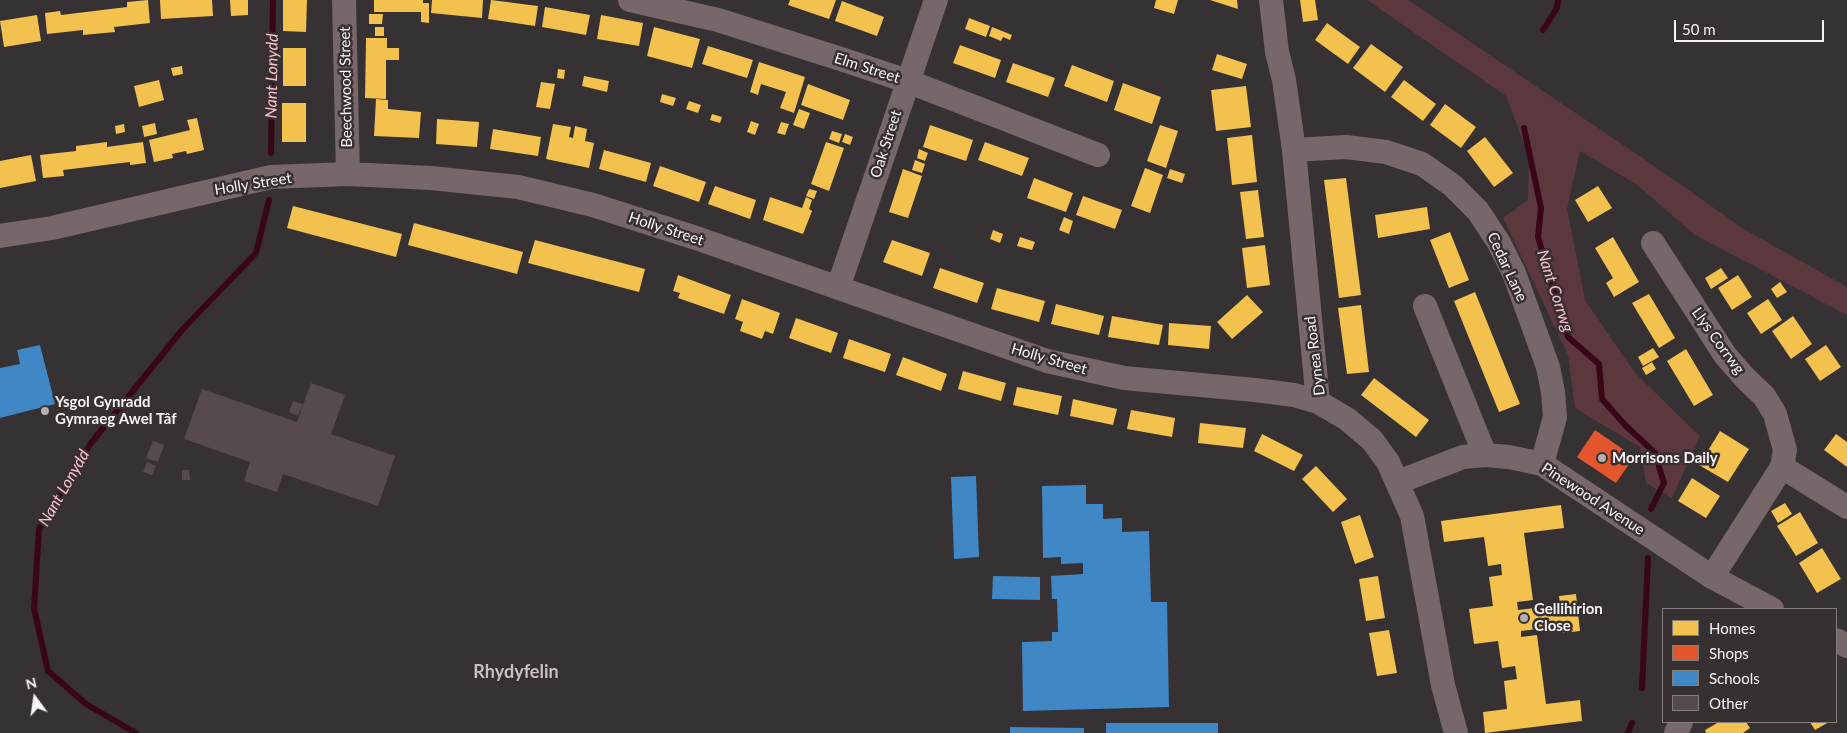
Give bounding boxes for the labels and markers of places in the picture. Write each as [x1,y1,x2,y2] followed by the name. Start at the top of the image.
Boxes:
[55,393,177,428] place label: Ysgol Gynradd Gymraeg Awel Tâf
[39,405,51,417] marker: Ysgol Gynradd Gymraeg Awel Tâf
[1612,449,1718,467] place label: Morrisons Daily
[1596,452,1608,464] marker: Morrisons Daily
[1534,600,1603,635] place label: Gellihirion Close
[1518,612,1530,624] marker: Gellihirion Close

